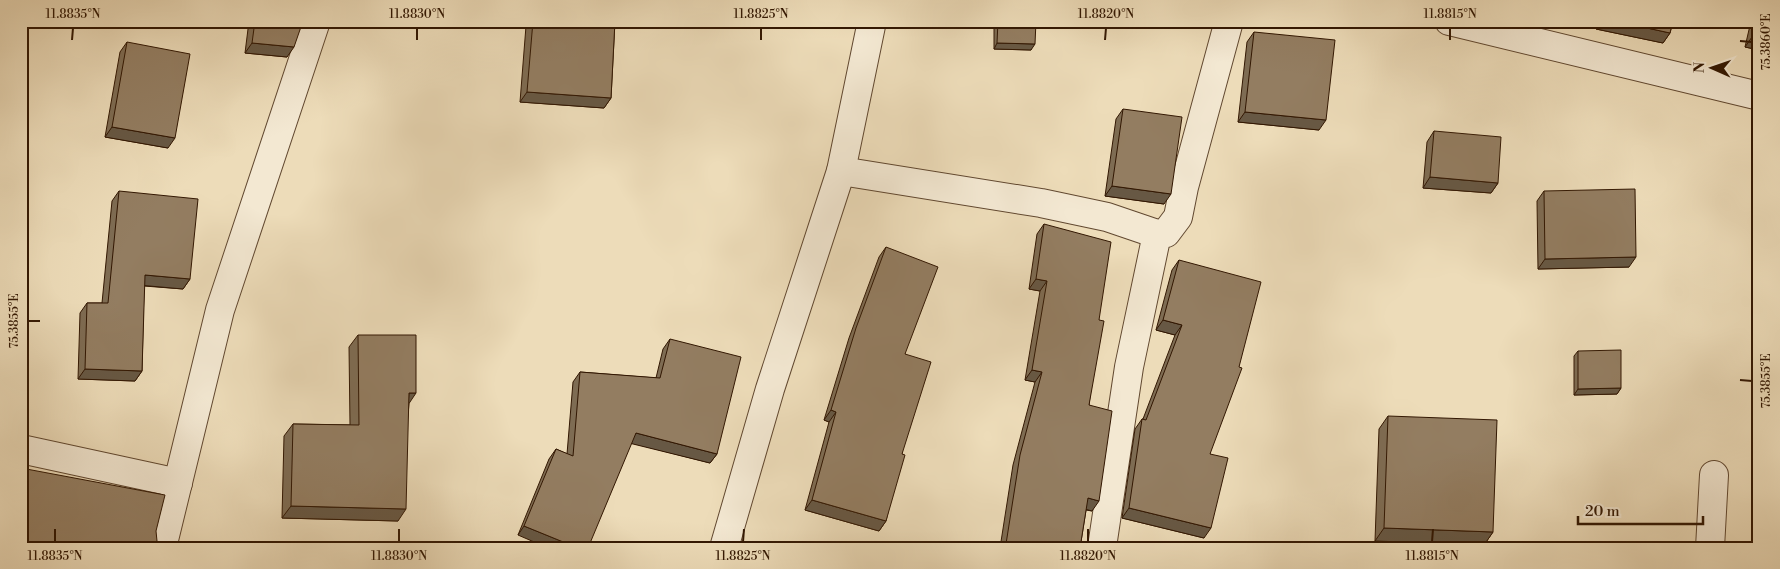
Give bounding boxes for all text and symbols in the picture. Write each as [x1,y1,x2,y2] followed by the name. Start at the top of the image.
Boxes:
[46,7,100,22] text: 11.8835°N
[389,7,445,22] text: 11.8830°N
[733,7,789,22] text: 11.8825°N
[1078,7,1134,22] text: 11.8820°N
[1423,7,1477,22] text: 11.8815°N
[1759,14,1774,71] text: 75.3860°E
[1688,42,1738,92] north arrow
[1691,62,1709,73] text: N
[7,294,22,349] text: 75.3855°E
[1759,354,1774,409] text: 75.3855°E
[1578,494,1702,526] scale bar
[1585,502,1620,521] text: 20 m
[28,549,82,564] text: 11.8835°N
[371,549,427,564] text: 11.8830°N
[715,549,771,564] text: 11.8825°N
[1060,549,1116,564] text: 11.8820°N
[1405,549,1459,564] text: 11.8815°N

